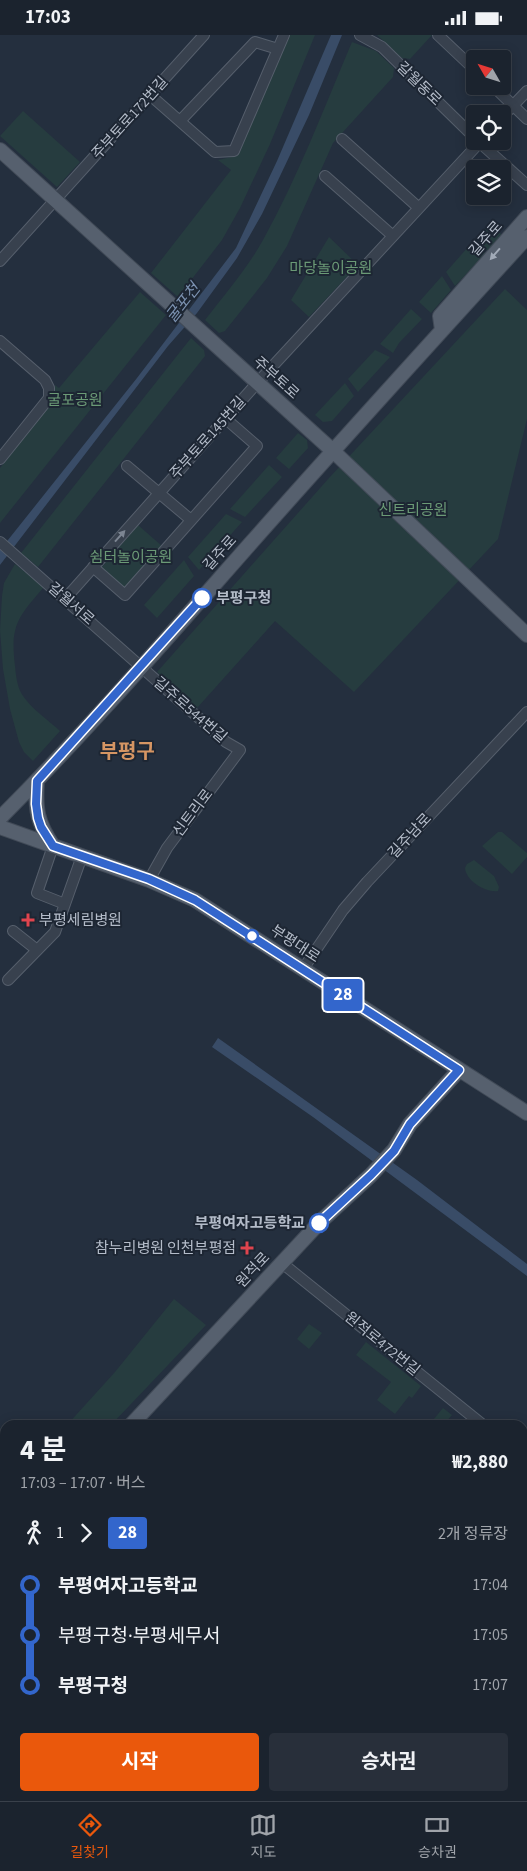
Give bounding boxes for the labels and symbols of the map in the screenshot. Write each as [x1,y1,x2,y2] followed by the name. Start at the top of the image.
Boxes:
[466,50,511,95] north arrow
[392,57,446,111] street label: 갈월동로
[87,72,173,164] street label: 주부토로172번길
[464,216,508,262] street label: 길주로
[489,247,500,260] one-way arrow
[290,258,372,279] park label: 마당놀이공원
[161,277,207,327] water label: 굴포천
[248,352,304,404] street label: 주부토로
[47,390,103,411] park label: 굴포공원
[165,392,251,484] street label: 주부토로145번길
[378,500,448,521] park label: 신트리공원
[114,531,126,543] one-way arrow
[198,531,242,575] street label: 길주로
[90,547,172,568] park label: 쉼터놀이공원
[43,578,99,630] street label: 갈월서로
[192,588,212,608] marker: 부평구청
[216,588,271,609] place label: 부평구청
[149,672,231,748] street label: 길주로544번길
[99,738,155,766] district label: 부평구
[168,785,218,841] street label: 신트리로
[383,809,437,863] street label: 길주남로
[39,910,122,931] place label: 부평세림병원
[21,913,35,927] marker: 부평세림병원
[266,920,324,968] street label: 부평대로
[245,929,259,943] unlabelled marker
[320,979,366,1011] line badge: 28
[195,1213,305,1234] place label: 부평여자고등학교
[309,1213,329,1233] marker: 부평여자고등학교
[95,1238,236,1259] place label: 참누리병원 인천부평점
[240,1241,254,1255] marker: 참누리병원 인천부평점
[231,1248,275,1292] street label: 원적로
[340,1307,424,1381] street label: 원적로472번길

